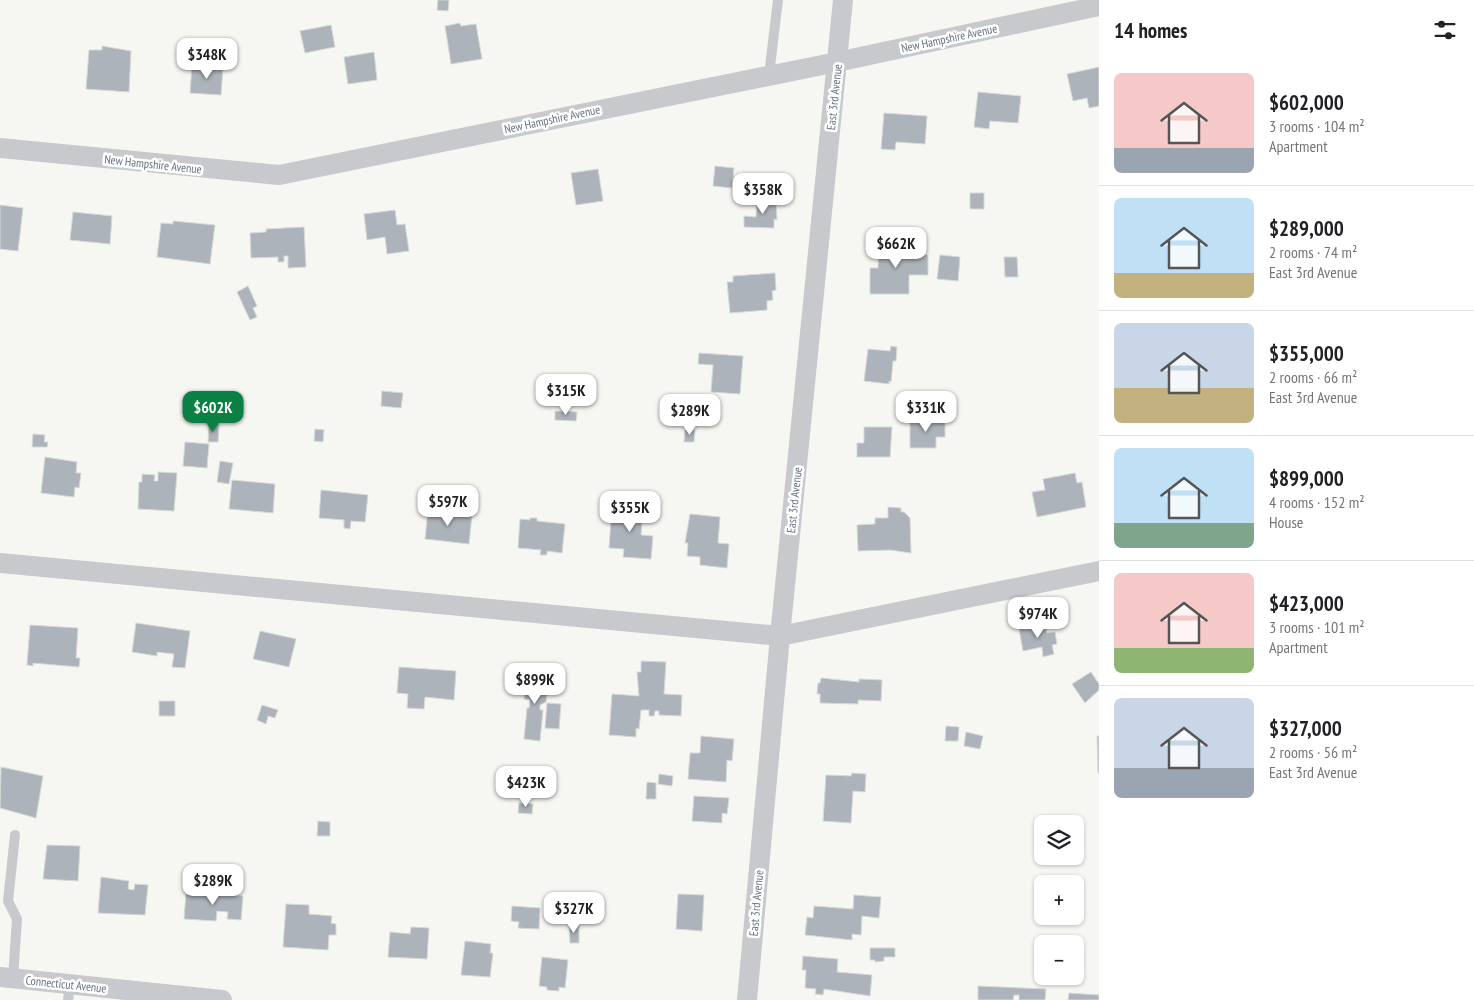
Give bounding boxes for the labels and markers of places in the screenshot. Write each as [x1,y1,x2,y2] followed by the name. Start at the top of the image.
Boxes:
[172,38,242,80] pin: $348K
[728,172,798,215] pin: $358K
[861,226,931,269] pin: $662K
[531,374,601,416] pin: $315K
[178,390,248,433] pin: $602K
[891,390,961,433] pin: $331K
[655,394,725,436] pin: $289K
[413,484,483,527] pin: $597K
[595,490,665,533] pin: $355K
[1003,596,1073,639] pin: $974K
[500,662,570,705] pin: $899K
[491,766,561,808] pin: $423K
[178,864,248,906] pin: $289K
[539,892,609,934] pin: $327K

